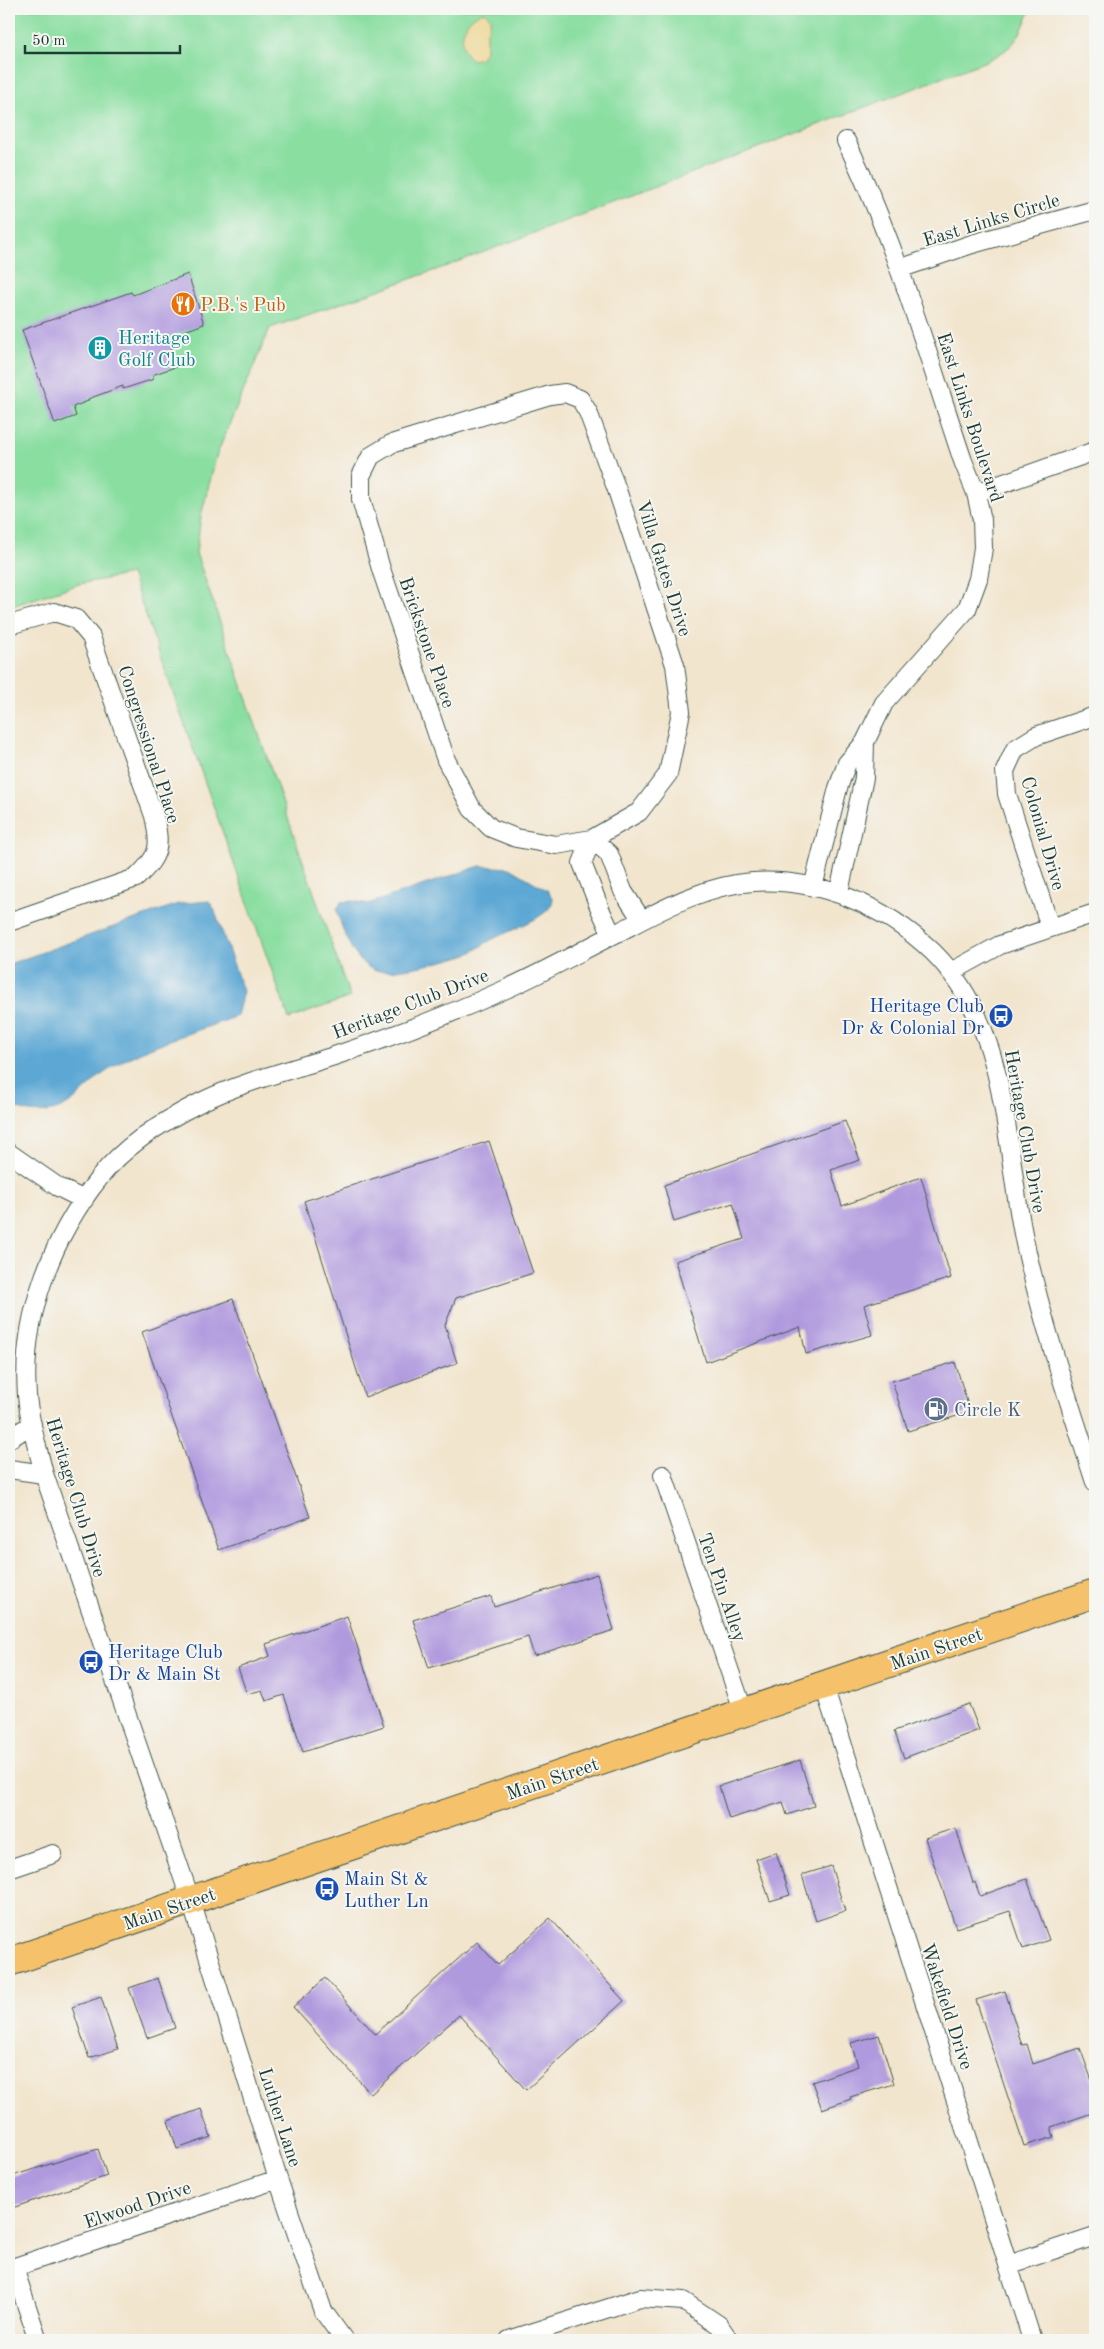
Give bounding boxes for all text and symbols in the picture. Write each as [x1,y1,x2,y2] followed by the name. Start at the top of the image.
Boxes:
[25,22,180,54] scale bar
[32,34,66,49] text: 50 m
[921,192,1062,251] street label: East Links Circle
[170,291,196,317] restaurant icon: P.B.'s Pub
[200,297,286,316] place label: P.B.'s Pub
[118,330,196,371] place label: Heritage Golf Club
[932,330,1005,505] street label: East Links Boulevard
[87,335,113,361] building icon: Heritage Golf Club
[632,499,694,639] street label: Villa Gates Drive
[394,575,457,711] street label: Brickstone Place
[113,663,182,826] street label: Congressional Place
[1016,775,1067,893] street label: Colonial Drive
[330,967,492,1044] street label: Heritage Club Drive
[841,998,984,1039] place label: Heritage Club Dr & Colonial Dr
[988,1003,1014,1029] bus stop icon: Heritage Club Dr & Colonial Dr
[1000,1048,1047,1215] street label: Heritage Club Drive
[923,1396,949,1422] fuel station icon: Circle K
[954,1402,1022,1421] place label: Circle K
[41,1416,108,1580] street label: Heritage Club Drive
[693,1531,748,1645] street label: Ten Pin Alley
[888,1626,985,1675] street label: Main Street
[108,1644,223,1685] place label: Heritage Club Dr & Main St
[78,1649,104,1675] bus stop icon: Heritage Club Dr & Main St
[504,1756,601,1805] street label: Main Street
[344,1871,429,1912] place label: Main St & Luther Ln
[314,1876,340,1902] bus stop icon: Main St & Luther Ln
[121,1886,218,1935] street label: Main Street
[916,1941,975,2072] street label: Wakefield Drive
[254,2066,304,2170] street label: Luther Lane
[82,2179,194,2234] street label: Elwood Drive

